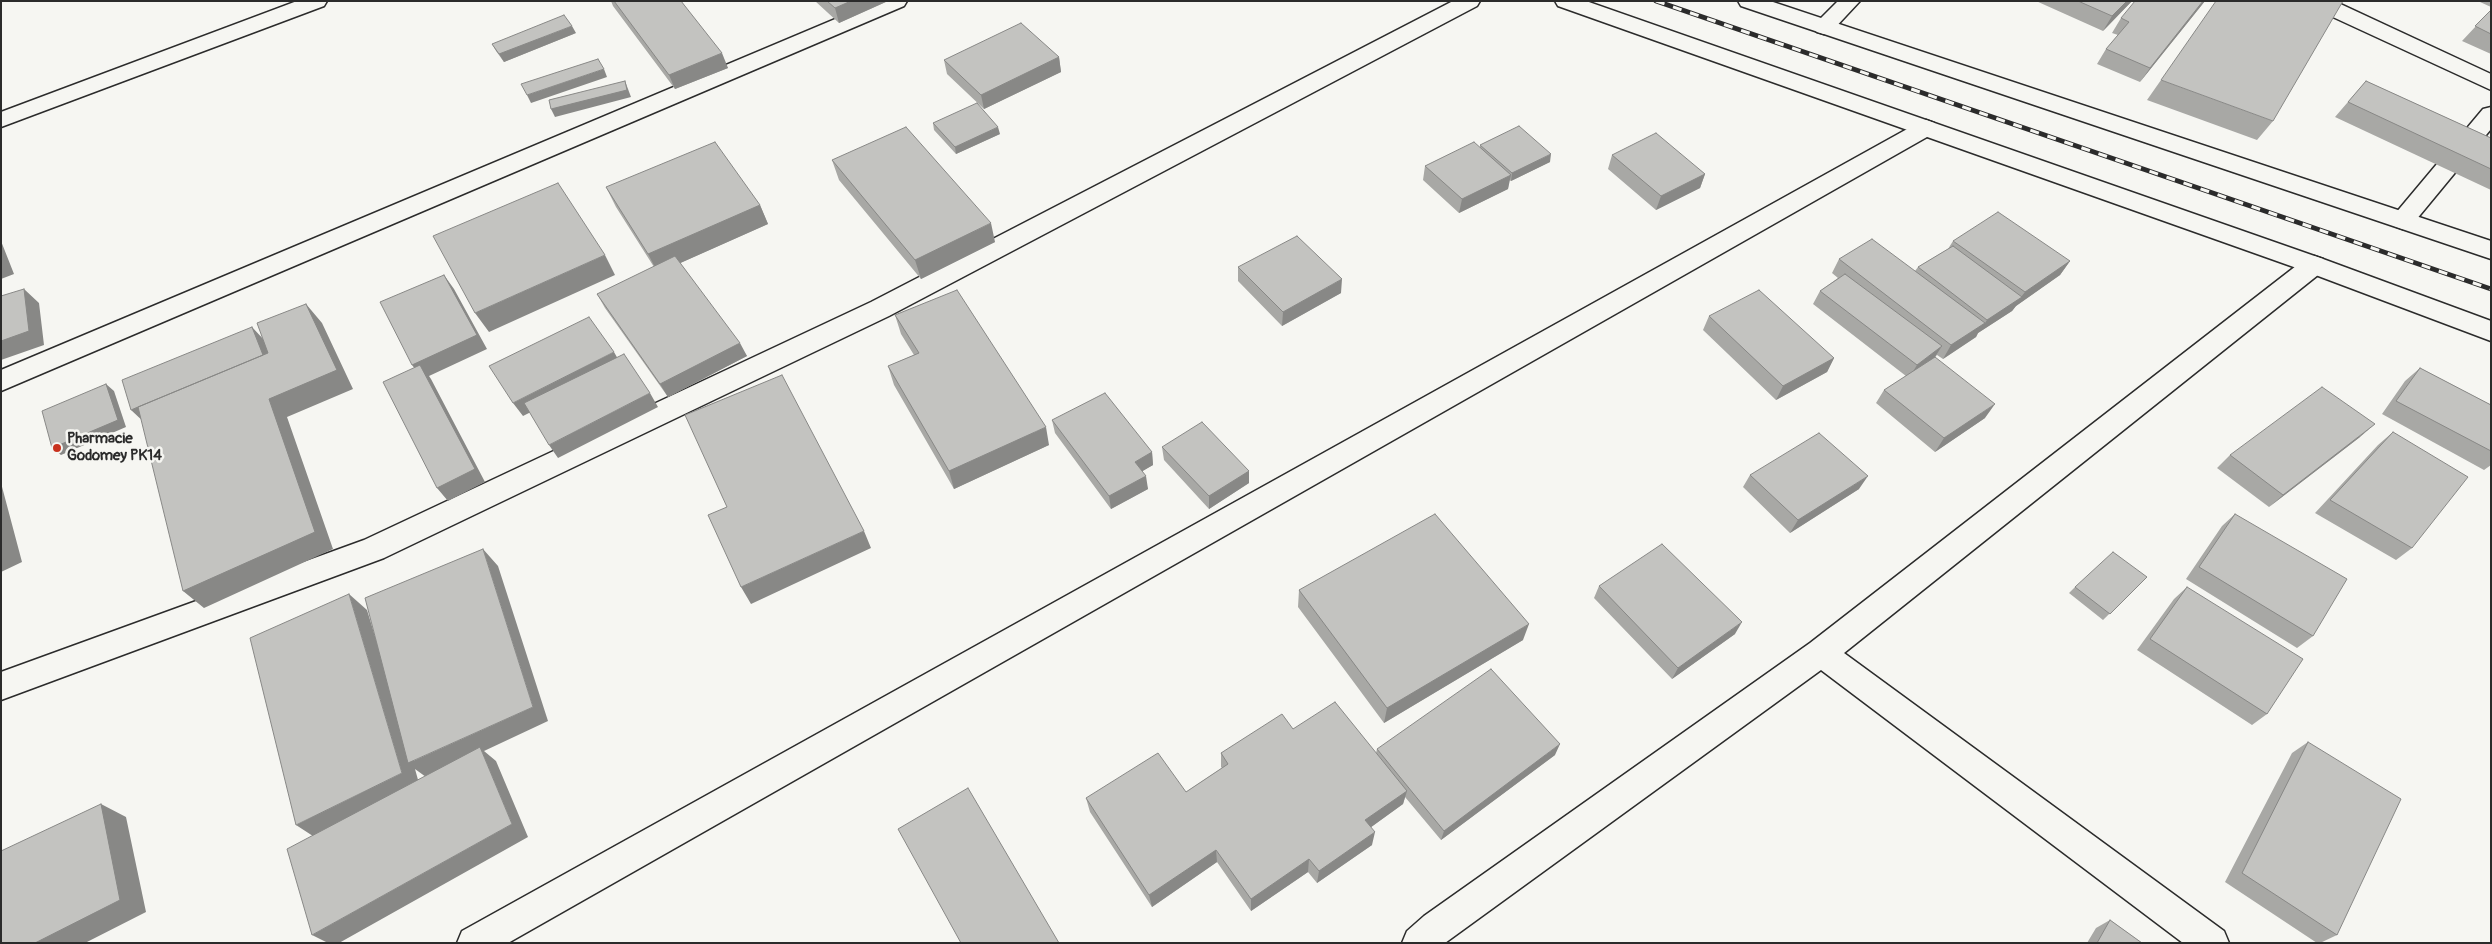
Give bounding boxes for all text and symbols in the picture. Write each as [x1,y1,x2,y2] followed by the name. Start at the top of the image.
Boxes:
[67,430,162,465] place label: Pharmacie Godomey PK14
[51,442,63,454] marker: Pharmacie Godomey PK14

